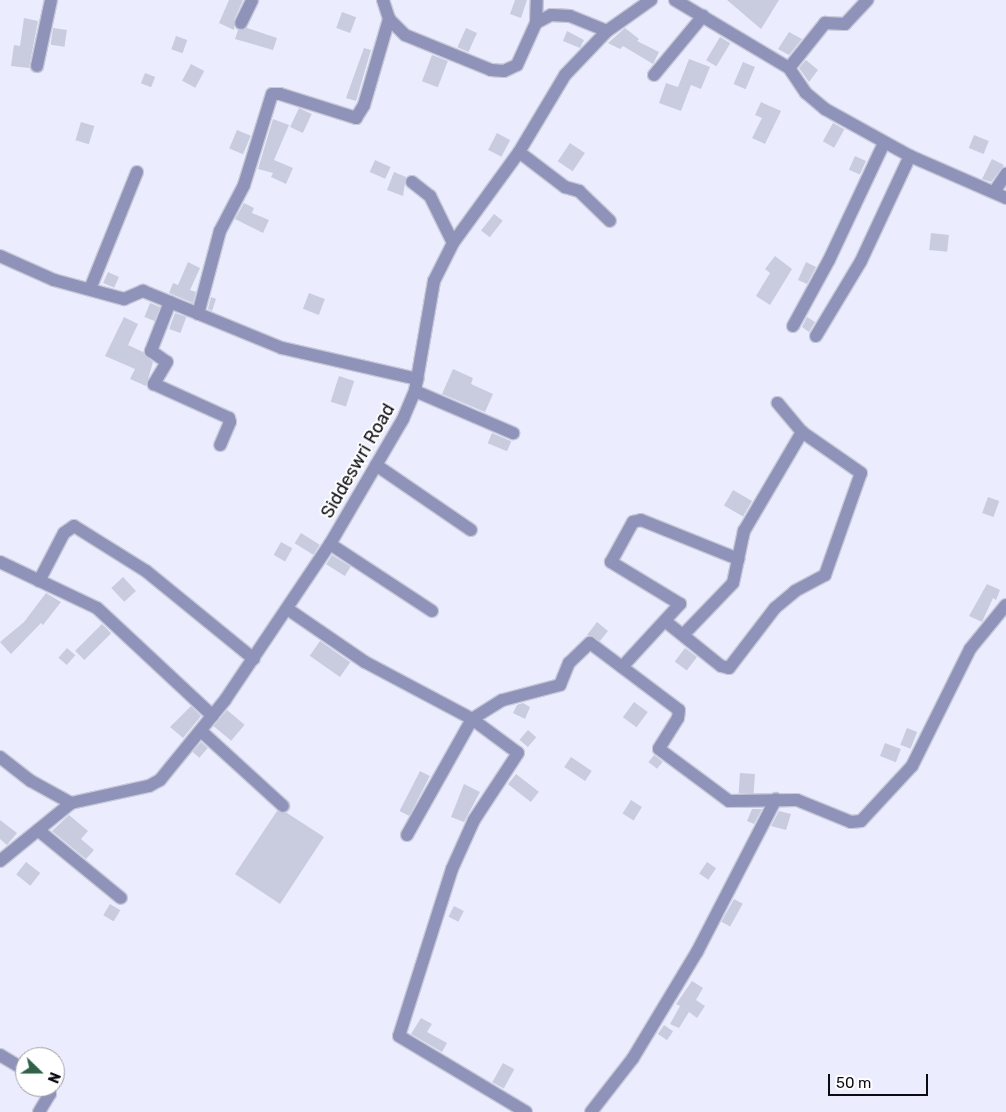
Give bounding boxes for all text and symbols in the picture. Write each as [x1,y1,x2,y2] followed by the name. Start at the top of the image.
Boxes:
[316,400,400,522] street label: Siddeswri Road
[15,1047,65,1097] north arrow
[831,1064,931,1096] scale bar
[44,1070,63,1085] text: N
[836,1074,871,1092] text: 50 m

